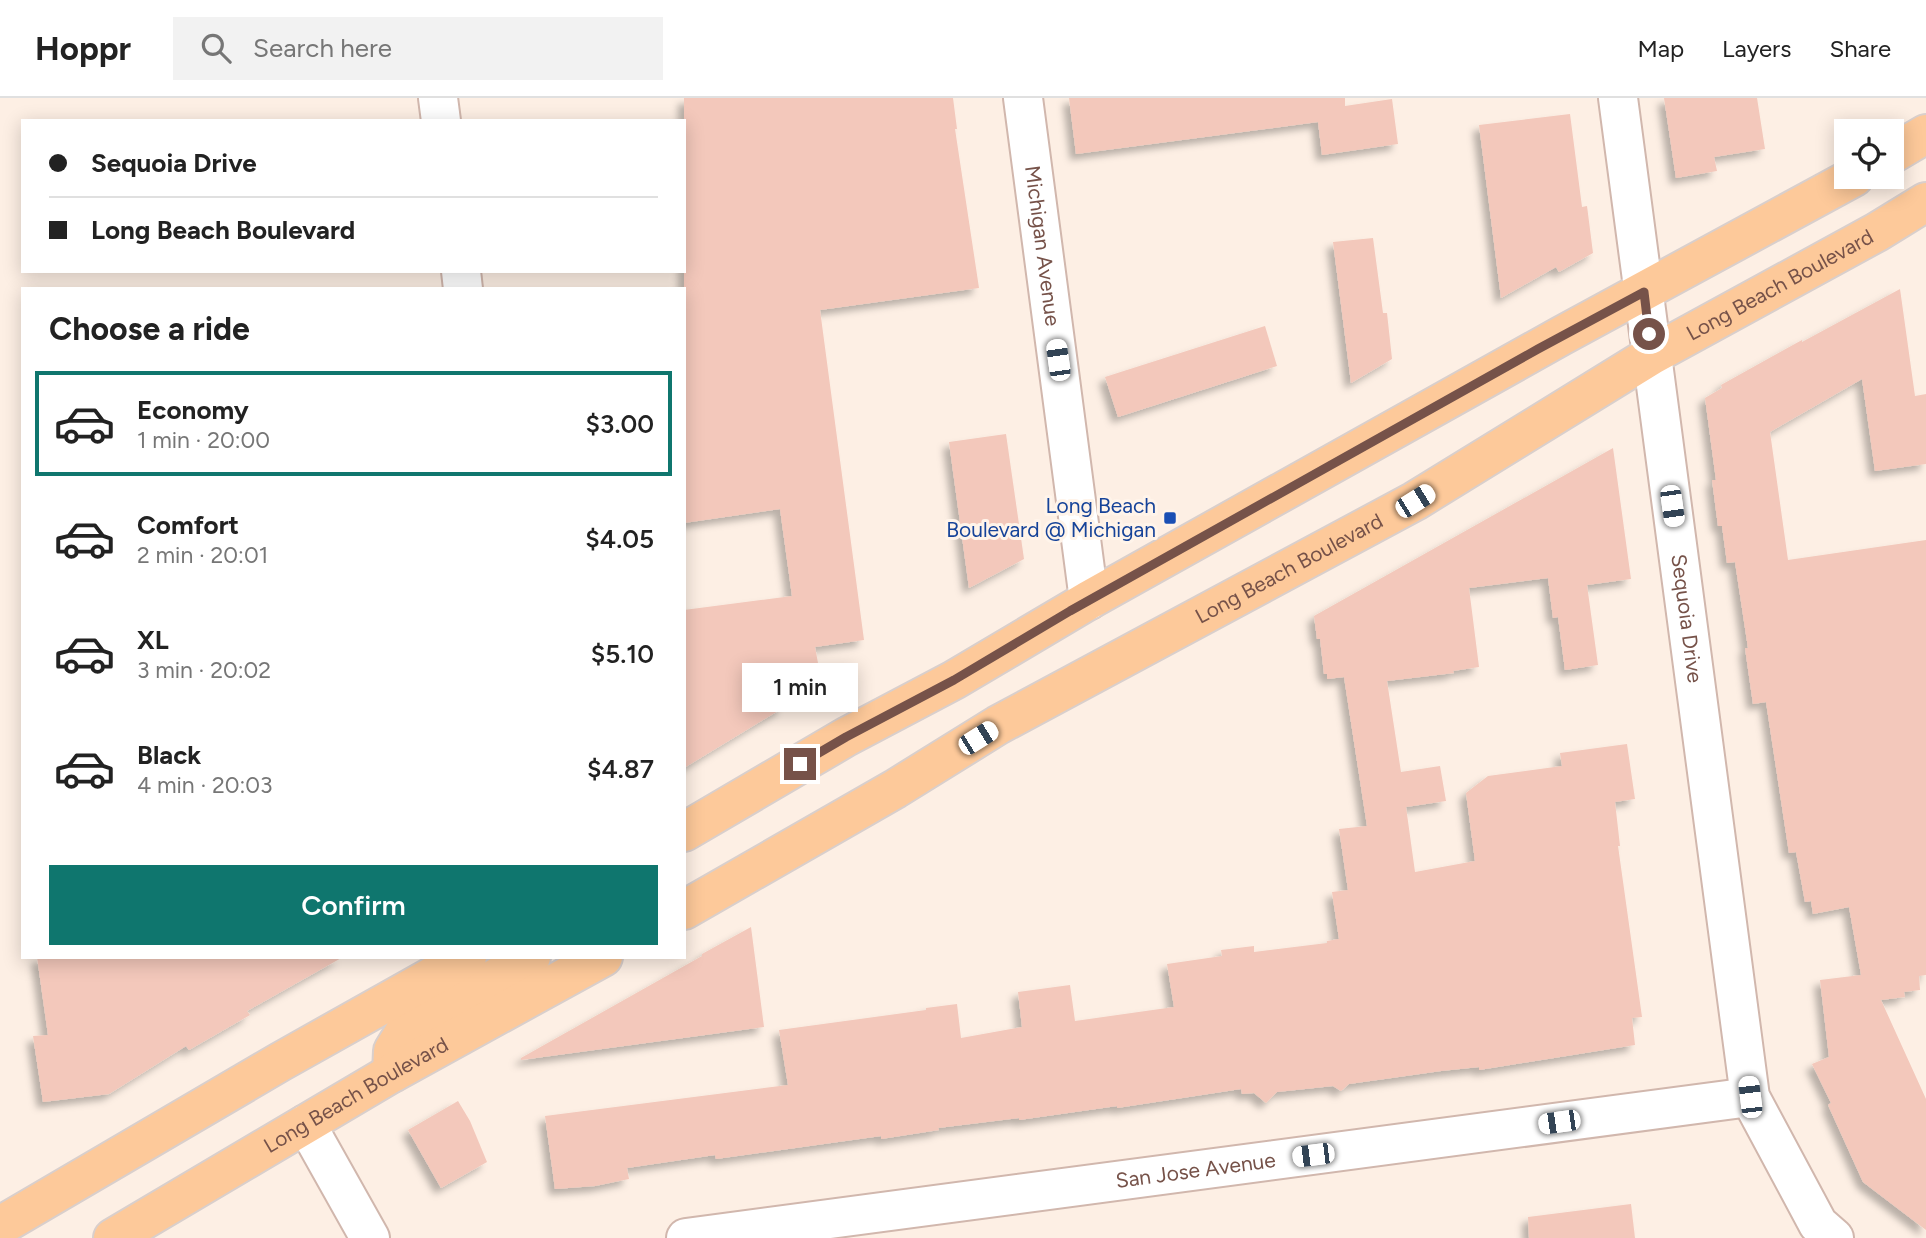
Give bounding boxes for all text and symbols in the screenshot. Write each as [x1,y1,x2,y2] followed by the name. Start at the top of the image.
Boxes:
[173,17,663,80] search box
[35,29,131,68] text: Hoppr
[197,29,235,67] icon: search
[253,32,392,64] text: Search here
[1637,34,1684,63] text: Map
[1722,34,1791,63] text: Layers
[1829,34,1891,63] text: Share
[1834,119,1904,189] map controls
[1834,119,1904,189] button: locate
[91,147,257,179] text: Sequoia Drive
[1020,164,1066,327] street label: Michigan Avenue
[91,214,355,246] text: Long Beach Boulevard
[1682,224,1877,346] street label: Long Beach Boulevard
[49,310,250,348] text: Choose a ride
[1633,318,1665,350] route start
[1045,338,1072,382] car
[53,392,116,455] icon: car
[137,394,249,426] text: Economy
[586,408,654,440] text: $3.00
[137,426,270,454] text: 1 min · 20:00
[1392,481,1439,521] car
[1659,484,1686,528] car
[946,493,1156,542] place label: Long Beach Boulevard @ Michigan
[53,507,116,570] icon: car
[1191,508,1387,629] street label: Long Beach Boulevard
[137,509,239,541] text: Comfort
[1162,510,1178,526] marker: Long Beach Boulevard @ Michigan
[585,523,654,555] text: $4.05
[137,541,268,569] text: 2 min · 20:01
[1666,552,1708,684] street label: Sequoia Drive
[53,622,116,685] icon: car
[137,624,169,656] text: XL
[591,638,654,670] text: $5.10
[137,656,271,684] text: 3 min · 20:02
[742,662,858,712] callout: 1 min
[773,673,827,701] text: 1 min
[955,718,1002,758] car
[53,737,116,800] icon: car
[137,739,201,771] text: Black
[784,748,816,780] route end
[587,753,654,785] text: $4.87
[137,771,273,799] text: 4 min · 20:03
[49,865,658,945] button: Confirm
[259,1032,452,1158] street label: Long Beach Boulevard
[1738,1075,1763,1119] car
[1537,1109,1582,1135] car
[1291,1142,1336,1168] car
[1114,1147,1277,1193] street label: San Jose Avenue

